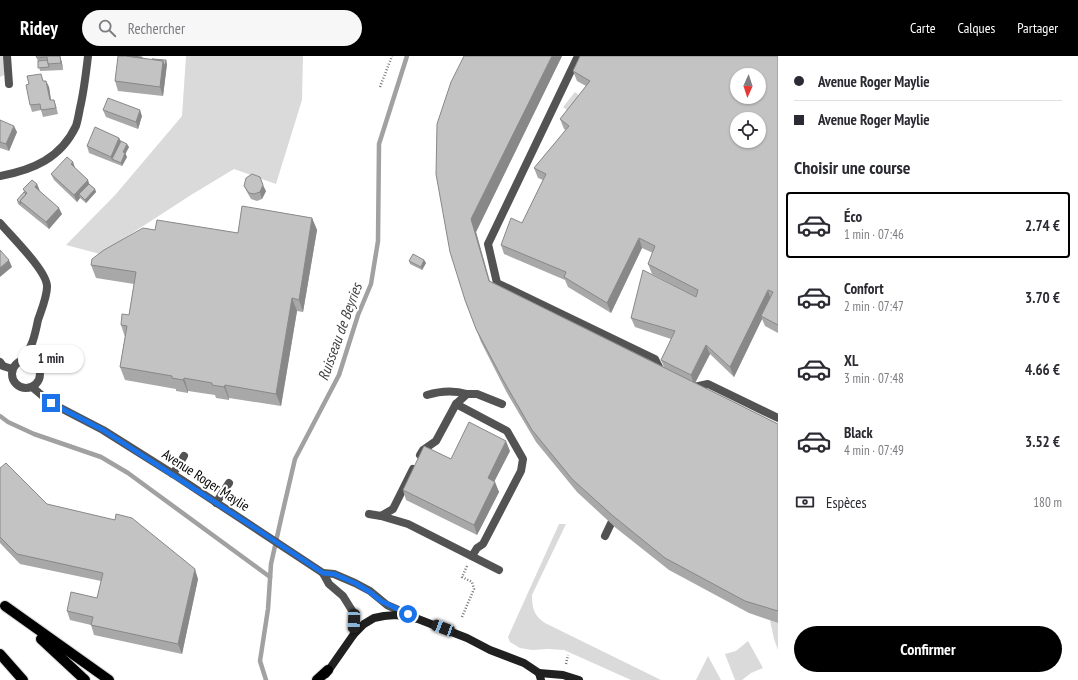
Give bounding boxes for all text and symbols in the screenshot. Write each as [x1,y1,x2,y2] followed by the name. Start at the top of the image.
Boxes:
[82,10,362,46] search box
[20,16,58,40] text: Ridey
[96,17,118,39] icon: search
[128,19,185,38] text: Rechercher
[910,19,935,37] text: Carte
[957,19,995,37] text: Calques
[1017,19,1058,37] text: Partager
[730,68,766,104] north arrow
[730,68,766,148] map controls
[818,72,930,91] text: Avenue Roger Maylie
[818,110,930,129] text: Avenue Roger Maylie
[730,112,766,148] button: locate
[794,156,911,179] text: Choisir une course
[796,207,832,243] icon: car
[844,207,862,226] text: Éco
[1025,216,1060,235] text: 2.74 €
[844,226,904,243] text: 1 min · 07:46
[313,279,367,383] water label: Ruisseau de Beyries
[796,279,832,315] icon: car
[844,279,884,298] text: Confort
[1025,288,1060,307] text: 3.70 €
[844,298,904,315] text: 2 min · 07:47
[18,345,84,373] callout: 1 min
[38,350,64,367] text: 1 min
[796,351,832,387] icon: car
[844,351,858,370] text: XL
[1025,360,1060,379] text: 4.66 €
[844,370,904,387] text: 3 min · 07:48
[42,394,60,412] route end
[796,423,832,459] icon: car
[844,423,873,442] text: Black
[1025,432,1060,451] text: 3.52 €
[844,442,904,459] text: 4 min · 07:49
[159,445,253,515] street label: Avenue Roger Maylie
[794,491,816,513] icon: cash
[826,493,866,512] text: Espèces
[1033,494,1062,511] text: 180 m
[399,605,417,623] route start
[348,609,360,633] car
[430,618,456,638] car
[794,626,1062,672] button: Confirmer

